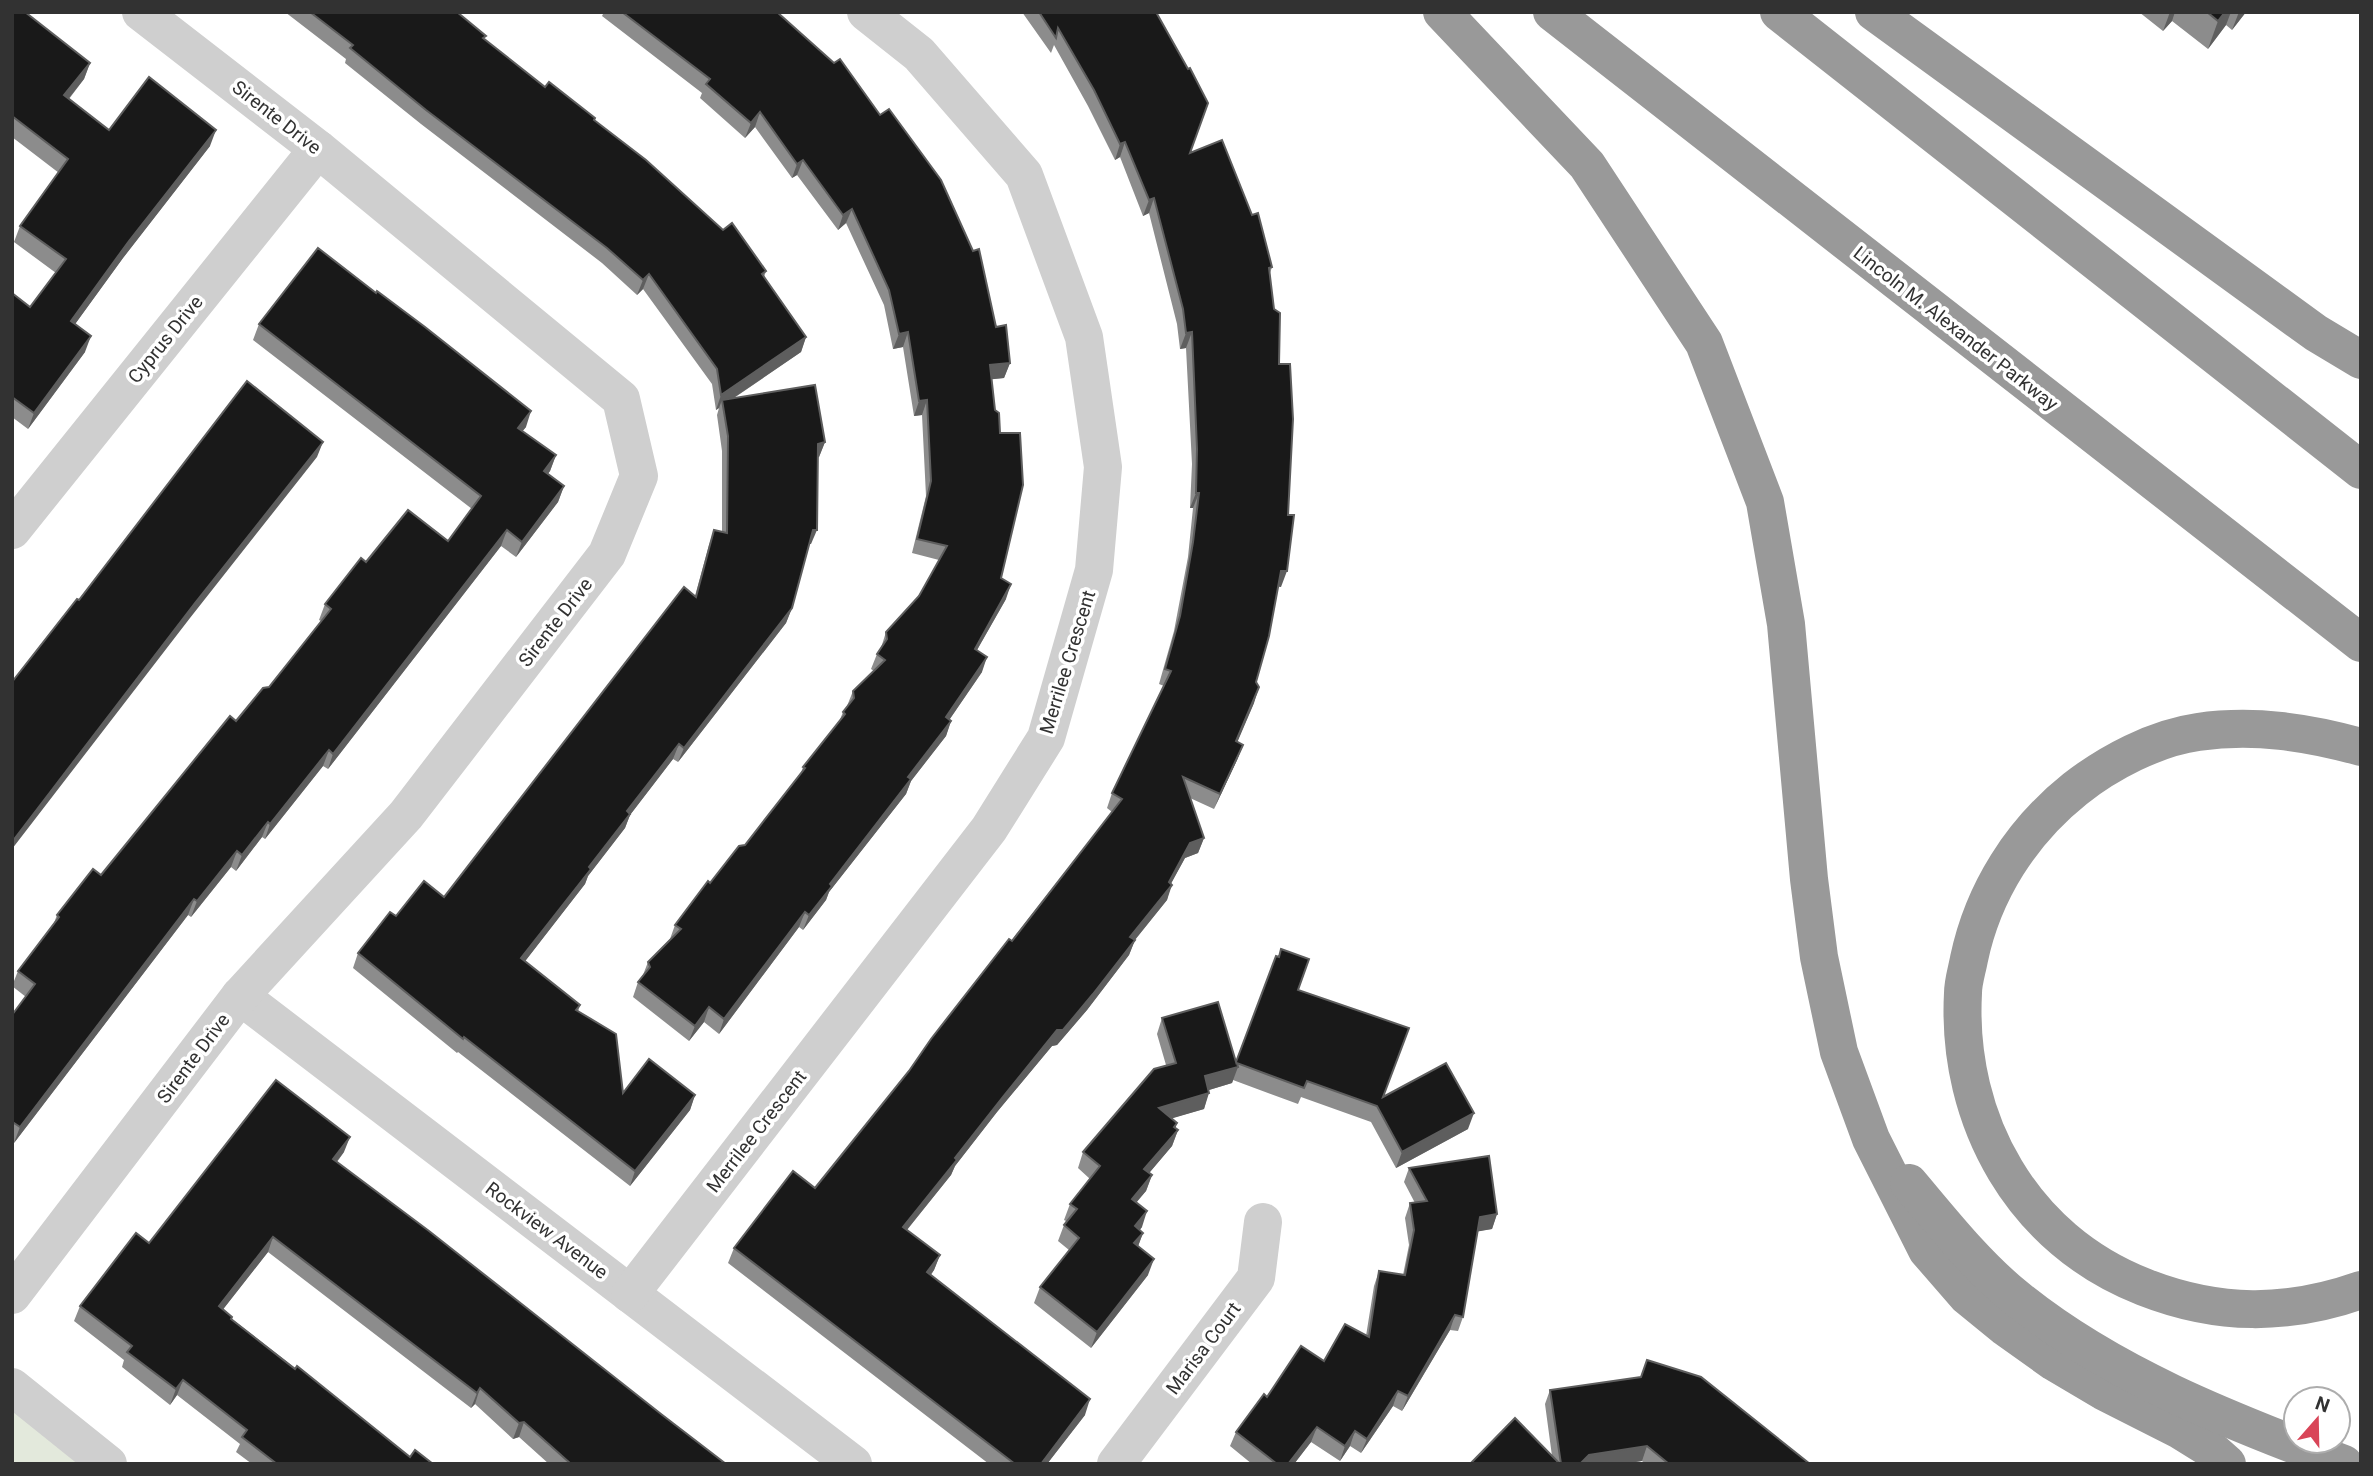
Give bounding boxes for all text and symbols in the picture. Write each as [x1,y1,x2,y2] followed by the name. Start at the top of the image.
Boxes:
[228,76,326,159] street label: Sirente Drive
[1849,241,2063,415] street label: Lincoln M. Alexander Parkway
[123,291,208,388] street label: Cyprus Drive
[514,573,597,671] street label: Sirente Drive
[1035,588,1100,737] street label: Merrilee Crescent
[152,1009,235,1108] street label: Sirente Drive
[701,1066,811,1197] street label: Merrilee Crescent
[481,1177,612,1284] street label: Rockview Avenue
[1161,1298,1246,1399] street label: Marisa Court
[2282,1385,2352,1455] north arrow
[2312,1391,2333,1418] text: N

